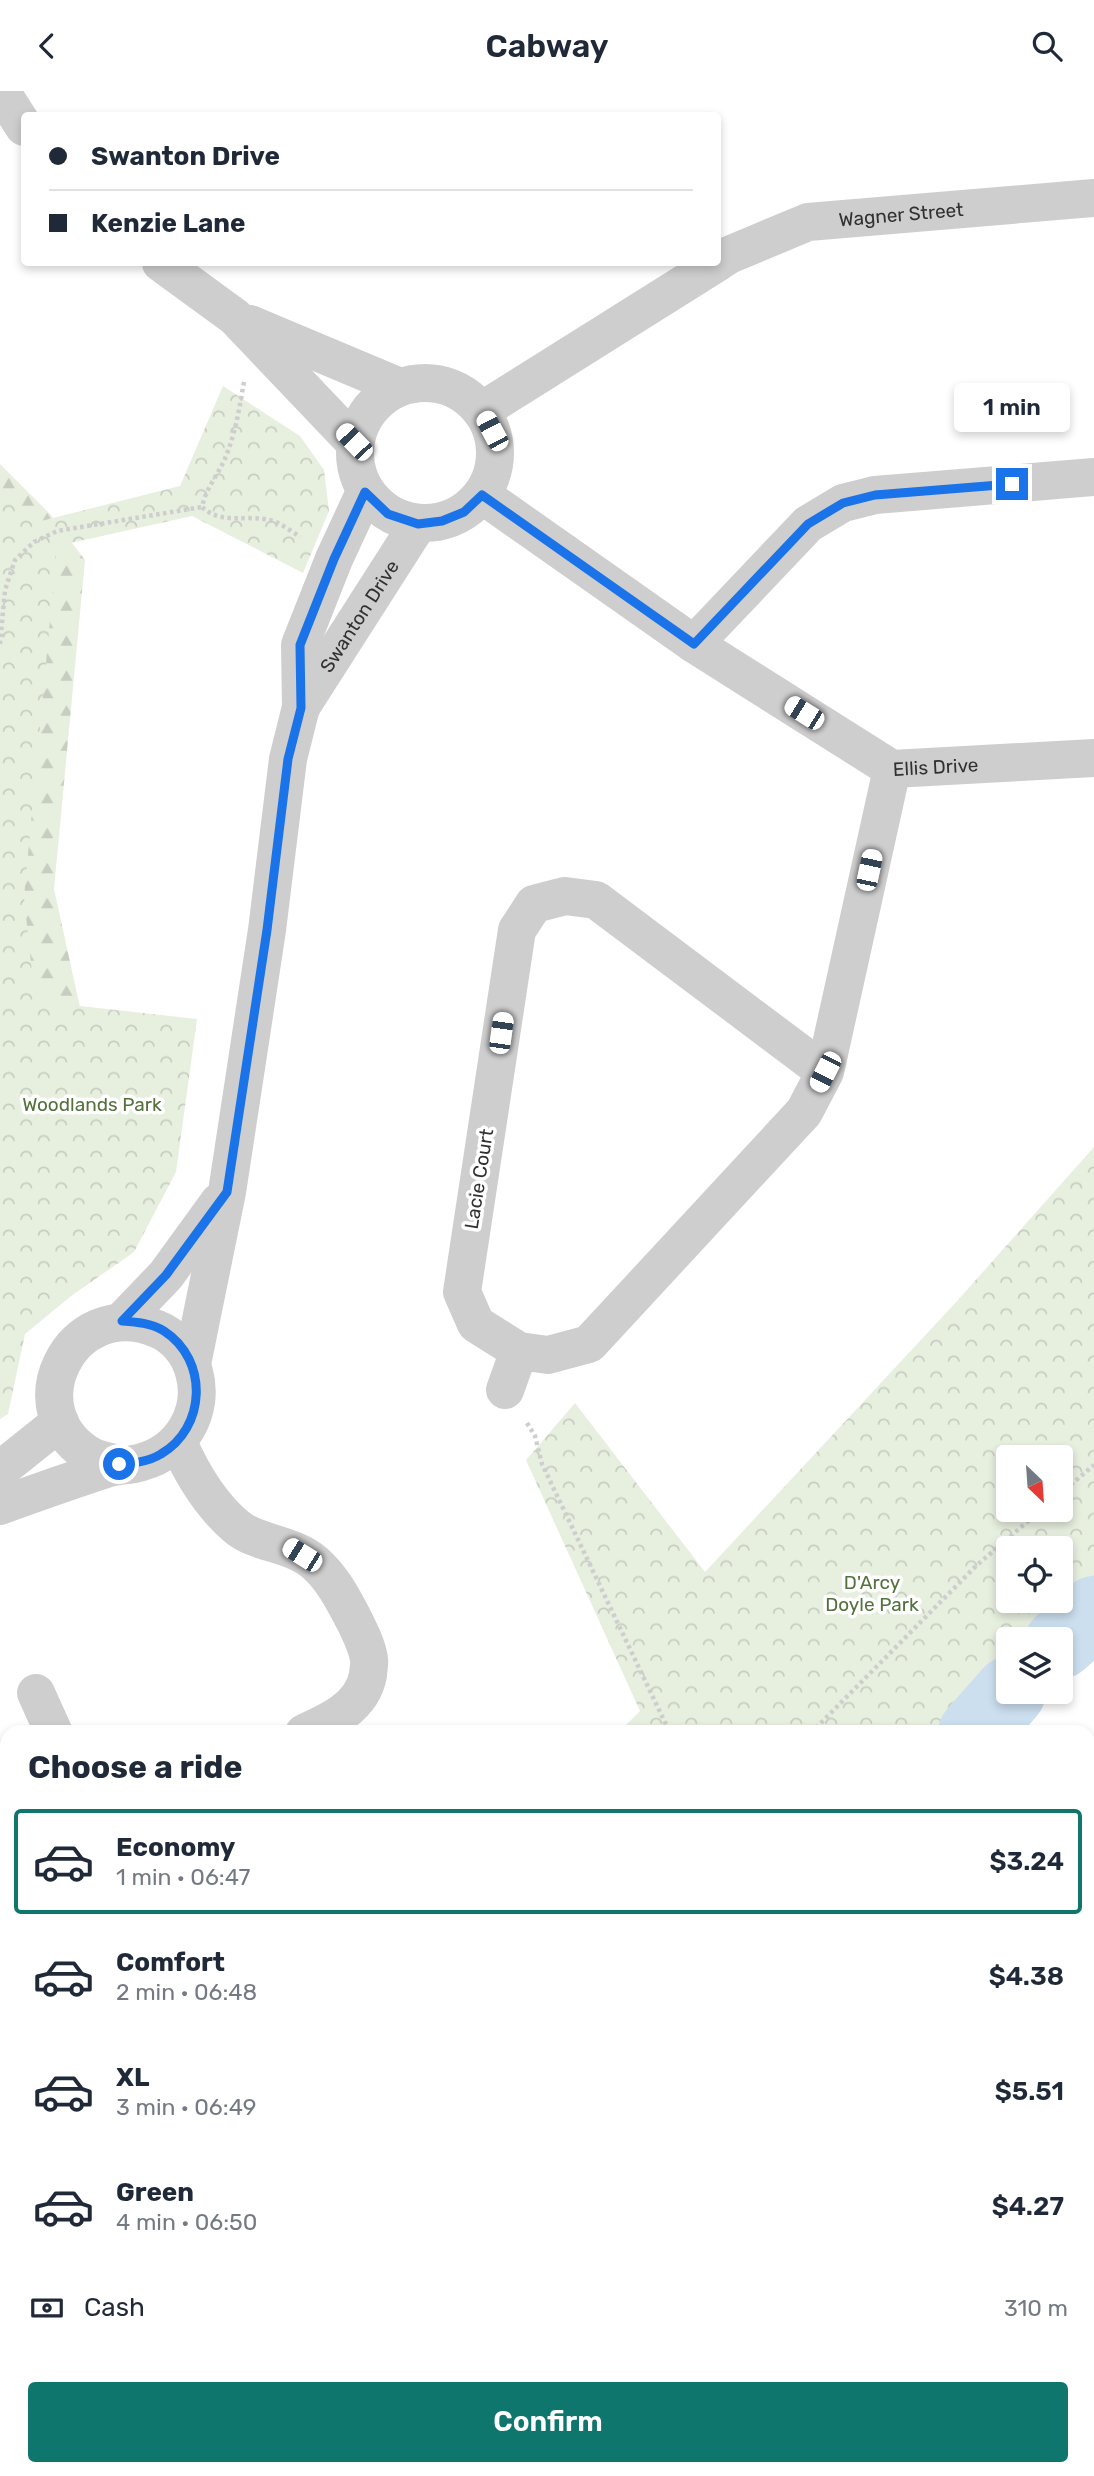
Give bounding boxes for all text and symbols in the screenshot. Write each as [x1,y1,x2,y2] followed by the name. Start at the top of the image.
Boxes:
[28,27,66,65] icon: back
[486,27,608,65] text: Cabway
[1028,27,1066,65] icon: search
[91,141,280,172] text: Swanton Drive
[838,197,965,231] street label: Wagner Street
[91,208,245,239] text: Kenzie Lane
[954,383,1070,431] callout: 1 min
[983,393,1041,421] text: 1 min
[473,408,512,454] car
[332,420,377,464] car
[996,468,1028,500] route end
[315,555,404,677] street label: Swanton Drive
[781,693,828,733] car
[892,753,979,780] street label: Ellis Drive
[855,847,884,893] car
[488,1011,515,1055] car
[807,1049,844,1095] car
[22,1093,162,1116] park label: Woodlands Park
[460,1127,498,1231] street label: Lacie Court
[996,1445,1073,1523] north arrow
[996,1445,1073,1704] map controls
[103,1448,135,1480] route start
[279,1535,326,1575] car
[996,1536,1073,1613] button: locate
[825,1571,919,1616] park label: D'Arcy Doyle Park
[996,1627,1073,1704] button: layers
[28,1748,242,1786] text: Choose a ride
[32,1830,95,1893] icon: car
[116,1832,235,1863] text: Economy
[989,1846,1064,1877] text: $3.24
[116,1863,250,1891] text: 1 min · 06:47
[32,1945,95,2008] icon: car
[116,1947,225,1978] text: Comfort
[989,1961,1064,1992] text: $4.38
[116,1978,257,2006] text: 2 min · 06:48
[32,2060,95,2123] icon: car
[116,2062,149,2093] text: XL
[995,2076,1064,2107] text: $5.51
[116,2093,256,2121] text: 3 min · 06:49
[32,2175,95,2238] icon: car
[116,2177,194,2208] text: Green
[992,2191,1064,2222] text: $4.27
[116,2208,257,2236] text: 4 min · 06:50
[28,2289,66,2327] icon: cash
[84,2292,145,2323] text: Cash
[1004,2294,1068,2322] text: 310 m
[28,2382,1068,2462] button: Confirm

